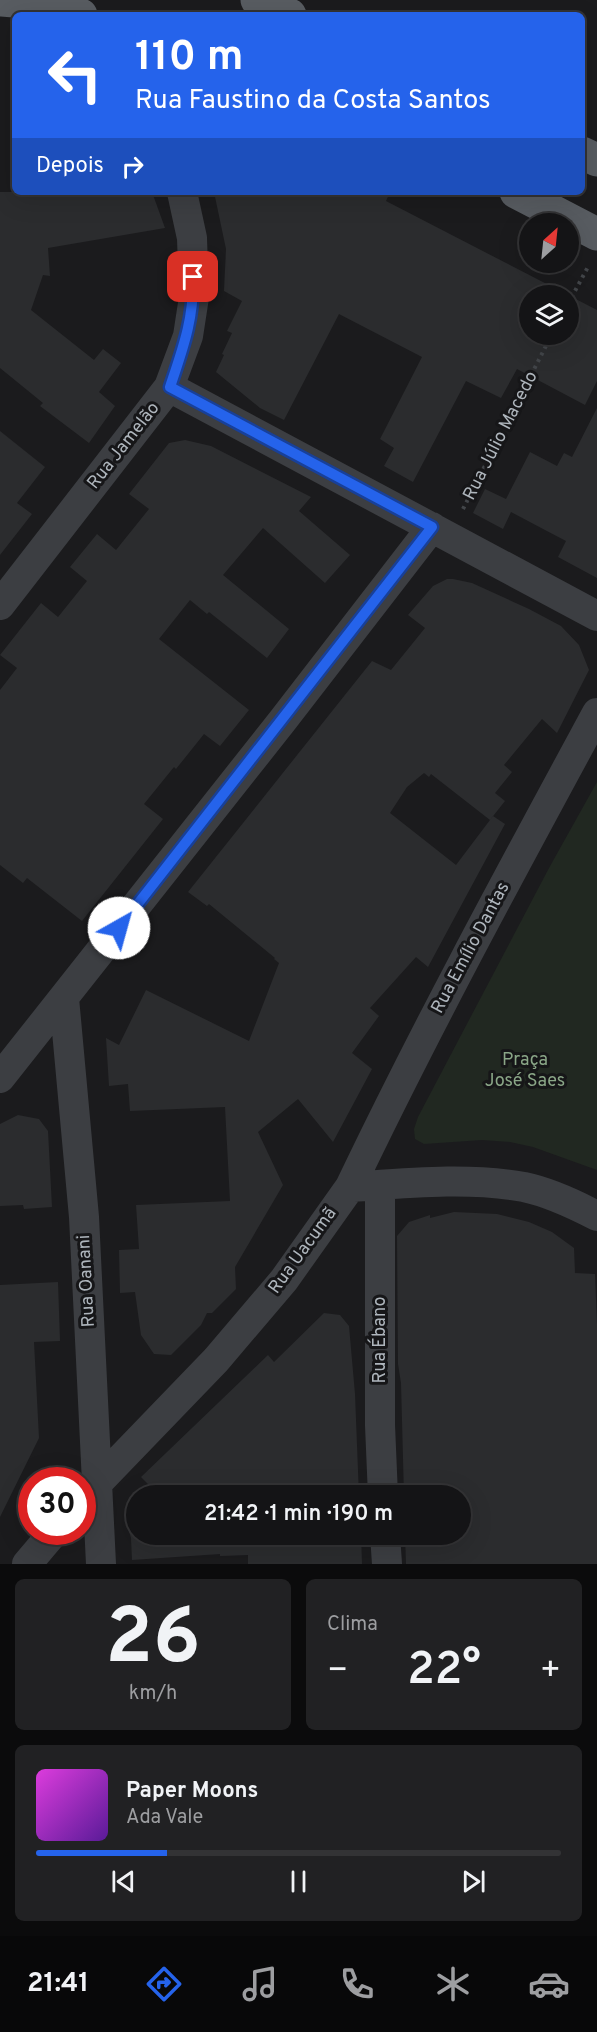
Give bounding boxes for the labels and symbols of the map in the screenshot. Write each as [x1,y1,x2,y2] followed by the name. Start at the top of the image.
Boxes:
[519,213,579,273] north arrow
[167,251,218,302] pin
[458,367,544,505] street label: Rua Júlio Macedo
[83,398,165,494] street label: Rua Jamelão
[427,878,515,1018] street label: Rua Emílio Dantas
[87,896,151,960] position arrow
[485,1049,565,1093] park label: Praça José Saes
[264,1203,342,1299] street label: Rua Uacumã
[73,1234,101,1328] street label: Rua Oanani
[367,1297,392,1383] street label: Rua Ébano
[18,1467,96,1545] speed limit sign: 30

